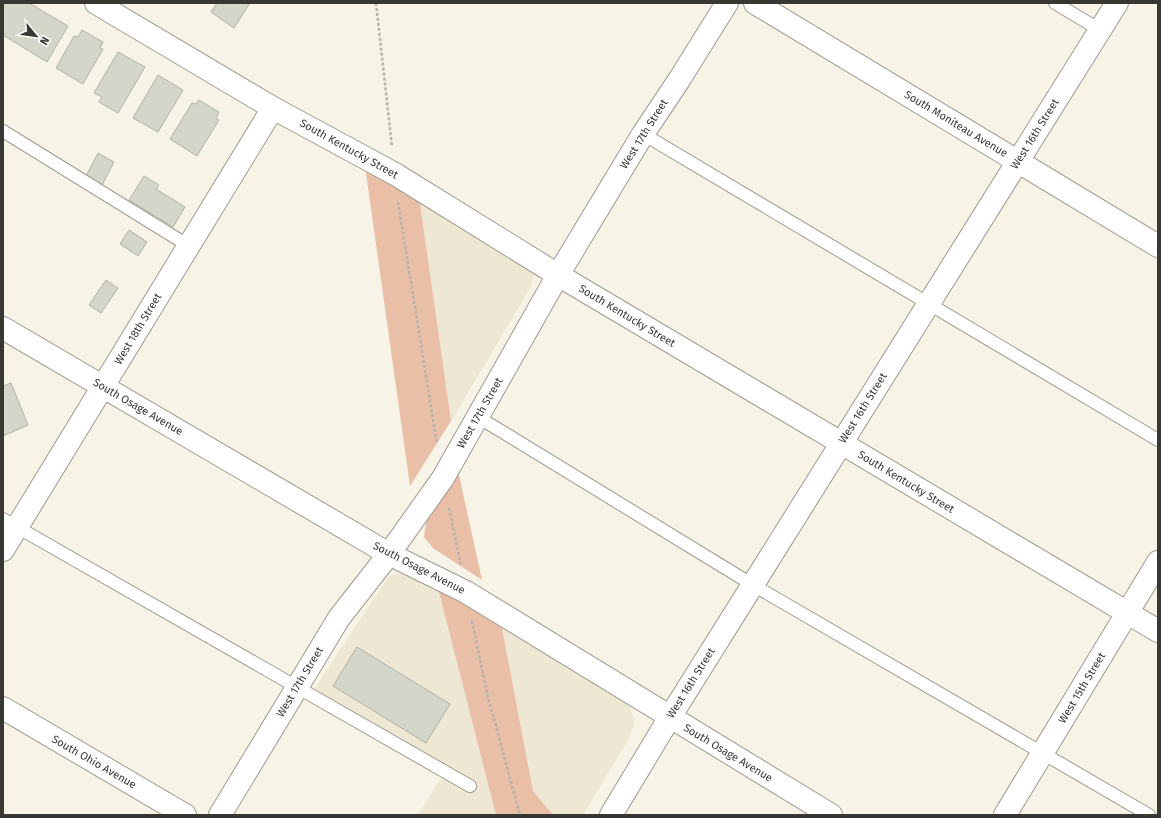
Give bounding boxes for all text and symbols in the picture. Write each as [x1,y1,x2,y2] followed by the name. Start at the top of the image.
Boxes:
[16,16,56,56] north arrow
[37,34,52,47] text: N
[902,88,1010,160] street label: South Moniteau Avenue
[1008,96,1062,172] street label: West 16th Street
[617,97,671,171] street label: West 17th Street
[298,117,400,181] street label: South Kentucky Street
[576,282,678,350] street label: South Kentucky Street
[112,291,164,367] street label: West 18th Street
[836,370,890,446] street label: West 16th Street
[454,375,506,451] street label: West 17th Street
[91,376,185,438] street label: South Osage Avenue
[855,448,957,516] street label: South Kentucky Street
[371,539,467,597] street label: South Osage Avenue
[274,644,326,720] street label: West 17th Street
[664,645,718,721] street label: West 16th Street
[1056,650,1108,726] street label: West 15th Street
[681,721,775,785] street label: South Osage Avenue
[50,733,138,791] street label: South Ohio Avenue

